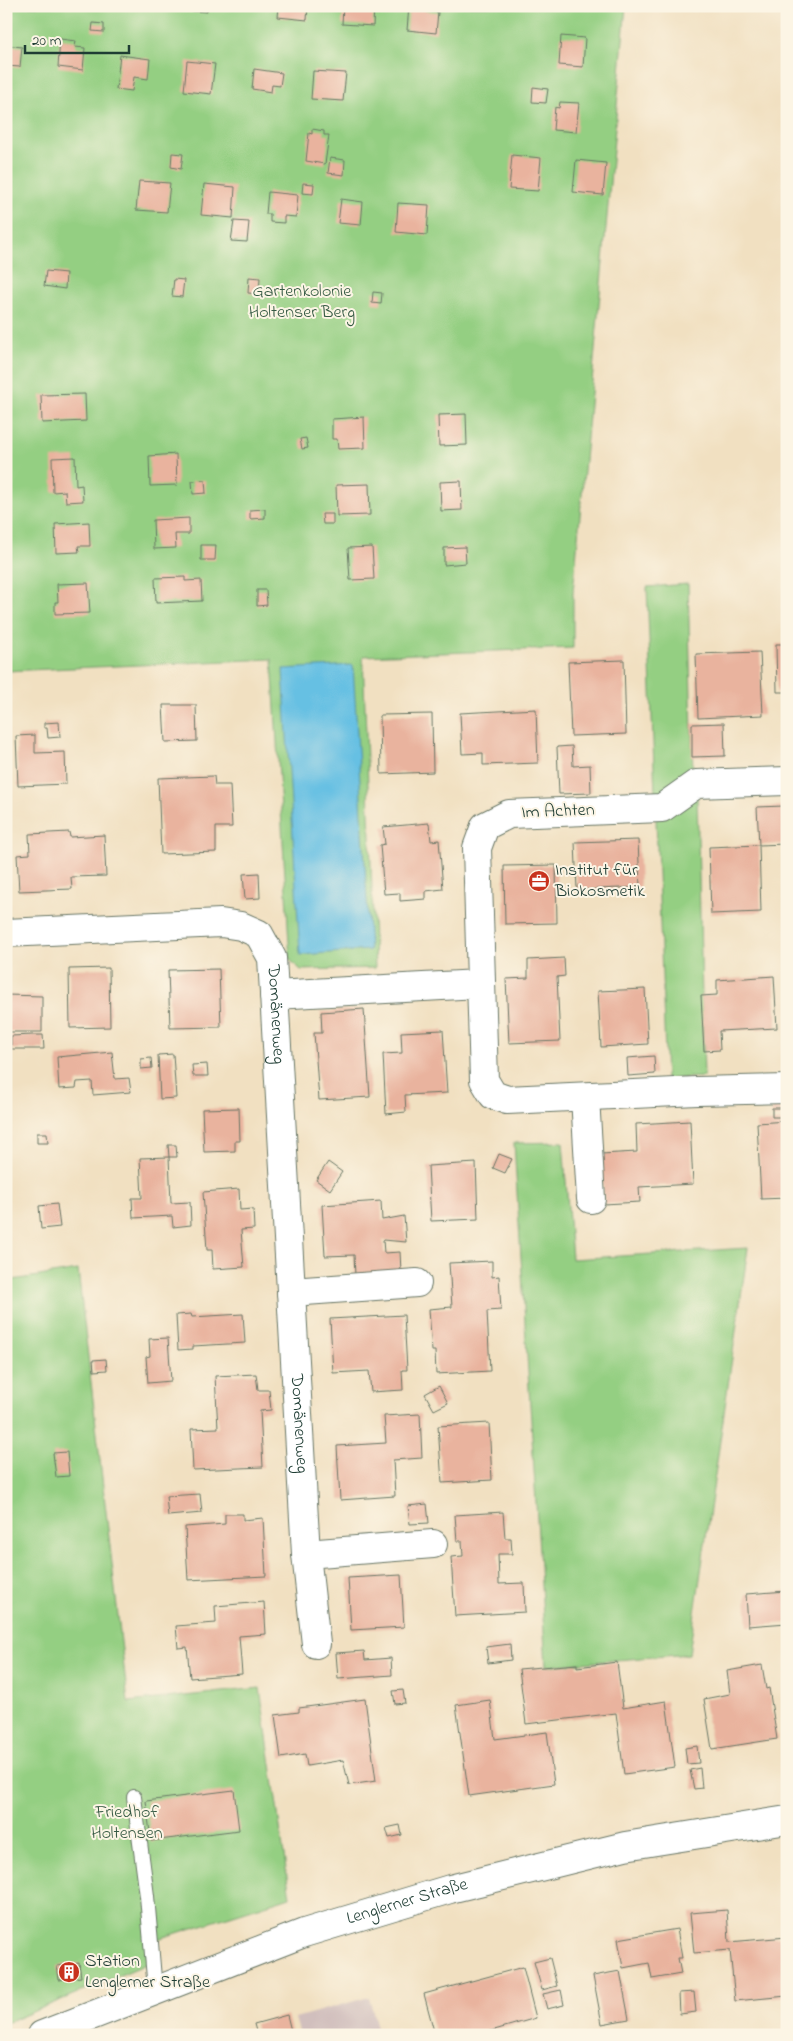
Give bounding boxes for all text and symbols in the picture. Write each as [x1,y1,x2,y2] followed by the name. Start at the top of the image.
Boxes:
[25,22,129,54] scale bar
[32,30,62,52] text: 20 m
[249,279,355,327] park label: Gartenkolonie Holtenser Berg
[521,798,595,826] street label: Im Achten
[554,858,645,905] place label: Institut für Biokosmetik
[527,869,551,893] office icon: Institut für Biokosmetik
[259,963,291,1065] street label: Domänenweg
[283,1372,314,1474] street label: Domänenweg
[91,1800,163,1847] park label: Friedhof Holtensen
[344,1872,471,1932] street label: Lenglerner Straße
[85,1949,211,1997] place label: Station Lenglerner Straße
[57,1960,81,1984] building icon: Station Lenglerner Straße

